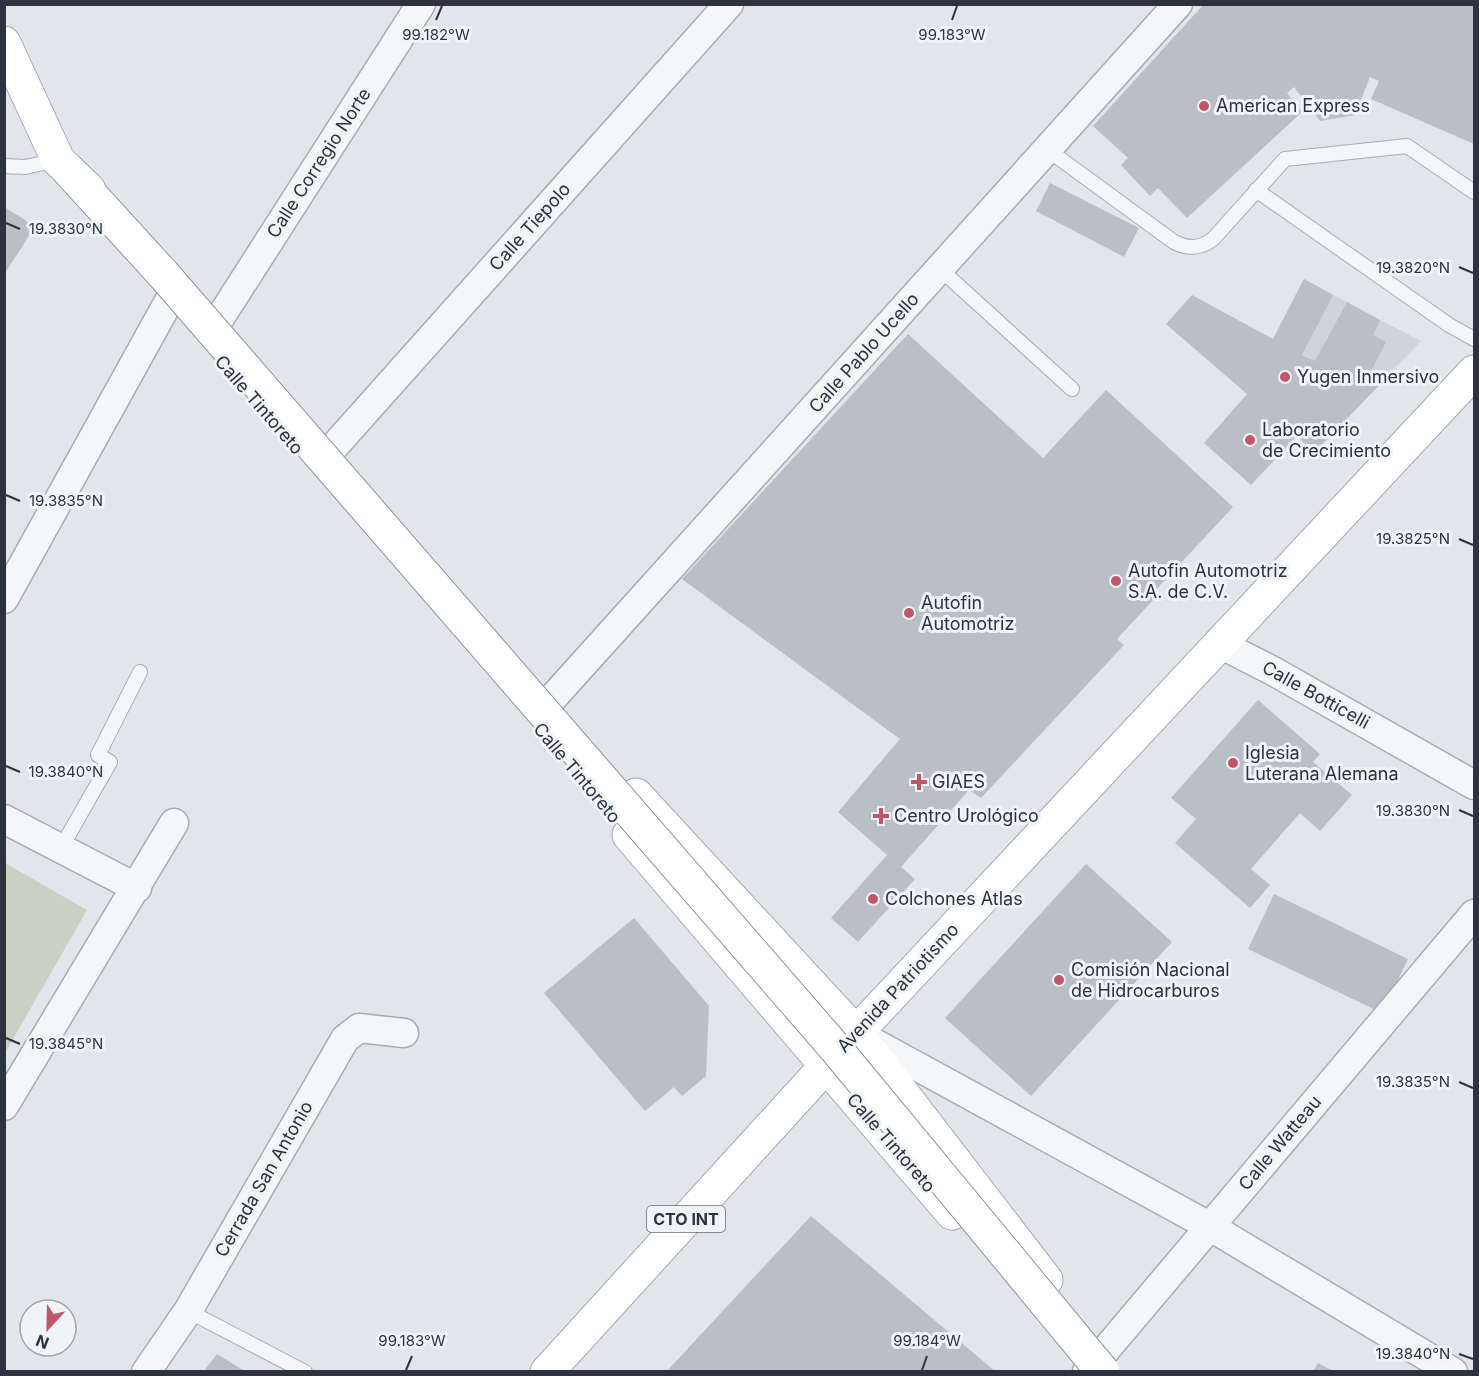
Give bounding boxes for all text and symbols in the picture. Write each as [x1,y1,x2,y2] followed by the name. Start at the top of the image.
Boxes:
[402,25,470,44] text: 99.182°W
[918,25,986,44] text: 99.183°W
[262,84,375,242] street label: Calle Corregio Norte
[1216,95,1370,116] place label: American Express
[1197,99,1211,113] marker: American Express
[485,178,575,275] street label: Calle Tiepolo
[29,219,103,238] text: 19.3830°N
[1376,258,1450,277] text: 19.3820°N
[804,288,923,417] street label: Calle Pablo Ucello
[211,351,308,458] street label: Calle Tintoreto
[1297,366,1439,387] place label: Yugen Inmersivo
[1278,370,1292,384] marker: Yugen Inmersivo
[1262,419,1391,461] place label: Laboratorio de Crecimiento
[1243,433,1257,447] marker: Laboratorio de Crecimiento
[29,491,103,510] text: 19.3835°N
[1376,529,1450,548] text: 19.3825°N
[1128,560,1288,602] place label: Autofin Automotriz S.A. de C.V.
[1109,574,1123,588] marker: Autofin Automotriz S.A. de C.V.
[921,592,1014,634] place label: Autofin Automotriz
[902,606,916,620] marker: Autofin Automotriz
[1259,656,1374,733] street label: Calle Botticelli
[529,718,625,827] street label: Calle Tintoreto
[1245,742,1399,784] place label: Iglesia Luterana Alemana
[1226,756,1240,770] marker: Iglesia Luterana Alemana
[29,762,103,781] text: 19.3840°N
[932,771,985,792] place label: GIAES
[910,773,928,791] marker: GIAES
[1376,801,1450,820] text: 19.3830°N
[894,805,1039,826] place label: Centro Urológico
[872,807,890,825] marker: Centro Urológico
[885,888,1023,909] place label: Colchones Atlas
[866,892,880,906] marker: Colchones Atlas
[832,919,963,1056] street label: Avenida Patriotismo
[1071,959,1230,1001] place label: Comisión Nacional de Hidrocarburos
[1052,973,1066,987] marker: Comisión Nacional de Hidrocarburos
[29,1034,103,1053] text: 19.3845°N
[1376,1072,1450,1091] text: 19.3835°N
[843,1089,940,1196] street label: Calle Tintoreto
[1234,1091,1325,1194] street label: Calle Watteau
[210,1097,317,1260] street label: Cerrada San Antonio
[647,1206,725,1232] road number: CTO INT
[18,1298,78,1358] north arrow
[33,1330,52,1353] text: N
[378,1331,446,1350] text: 99.183°W
[893,1331,961,1350] text: 99.184°W
[1376,1344,1450,1363] text: 19.3840°N

